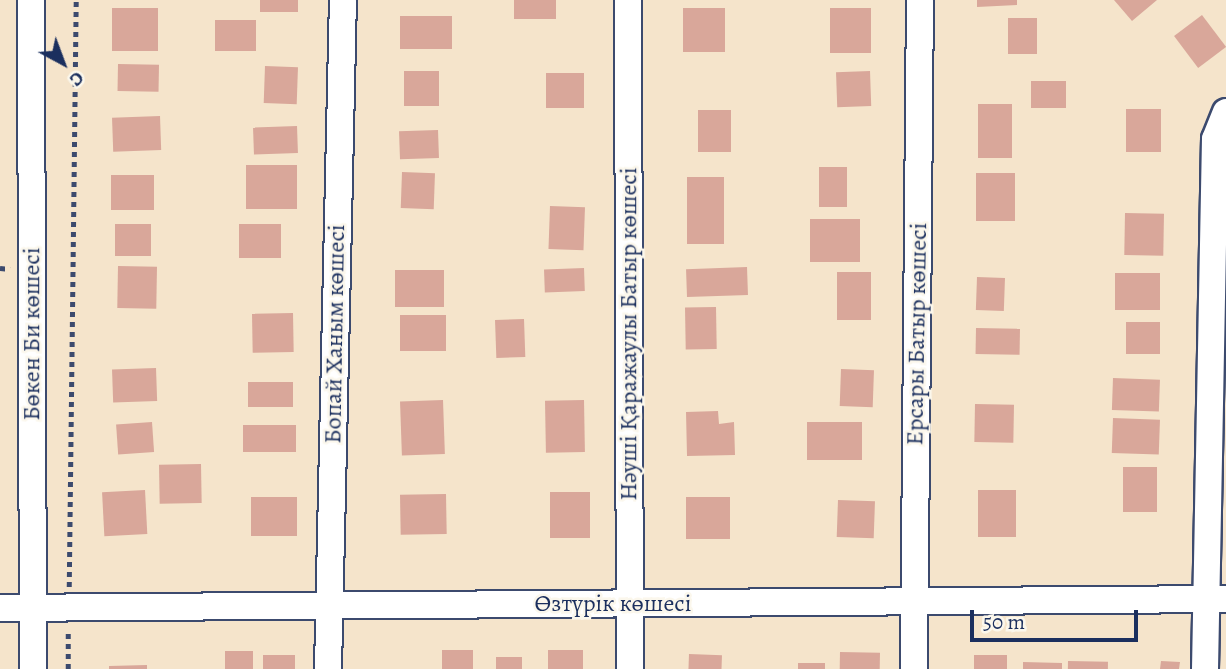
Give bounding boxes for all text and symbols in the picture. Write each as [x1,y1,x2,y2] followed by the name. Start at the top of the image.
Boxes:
[28,28,98,98] north arrow
[64,65,90,93] text: С
[615,167,643,501] street label: Нәуші Қаражаулы Батыр көшесі
[901,222,933,446] street label: Ерсары Батыр көшесі
[319,224,351,444] street label: Бопай Ханым көшесі
[18,247,46,421] street label: Бөкен Би көшесі
[534,590,692,618] street label: Өзтүрік көшесі
[974,596,1142,640] scale bar
[983,608,1025,636] text: 50 m

